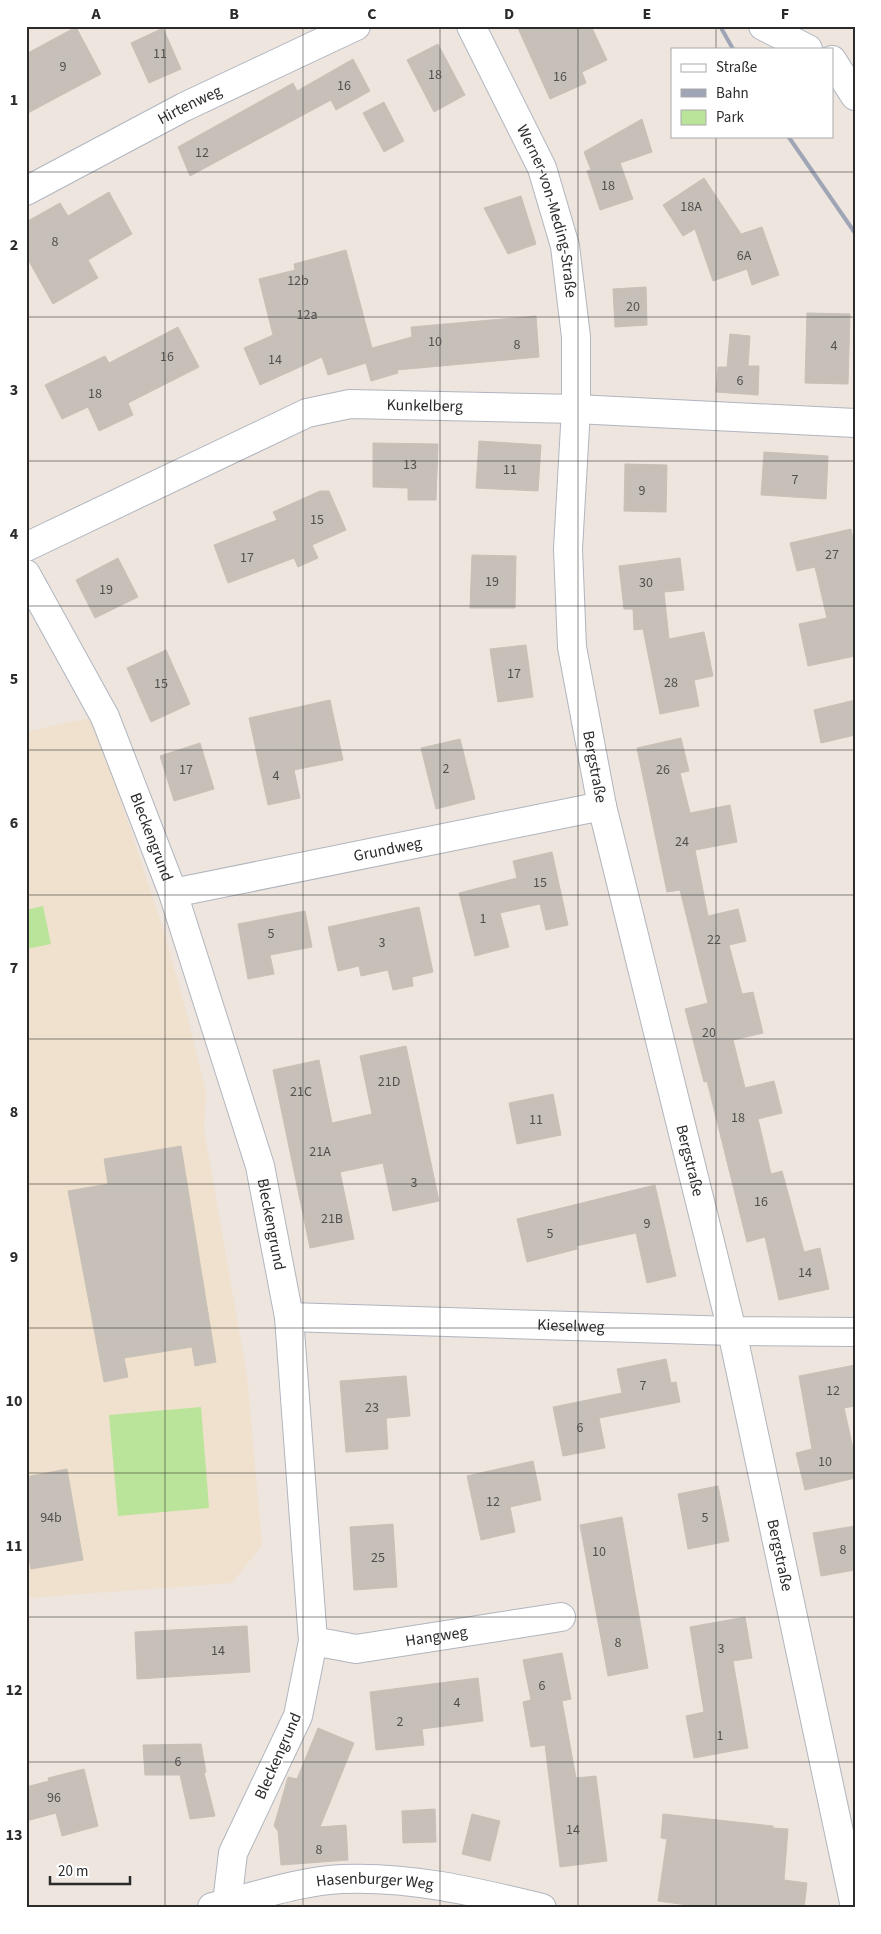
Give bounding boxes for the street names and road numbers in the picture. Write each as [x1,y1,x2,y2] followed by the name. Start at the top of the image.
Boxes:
[154,80,225,130] street label: Hirtenweg
[511,121,582,299] street label: Werner-von-Meding-Straße
[386,394,463,417] street label: Kunkelberg
[577,729,612,805] street label: Bergstraße
[124,790,178,884] street label: Bleckengrund
[352,832,424,867] street label: Grundweg
[670,1122,709,1199] street label: Bergstraße
[252,1177,291,1272] street label: Bleckengrund
[537,1314,605,1338] street label: Kieselweg
[761,1517,798,1593] street label: Bergstraße
[404,1621,469,1652] street label: Hangweg
[249,1709,307,1803] street label: Bleckengrund
[314,1868,435,1896] street label: Hasenburger Weg

